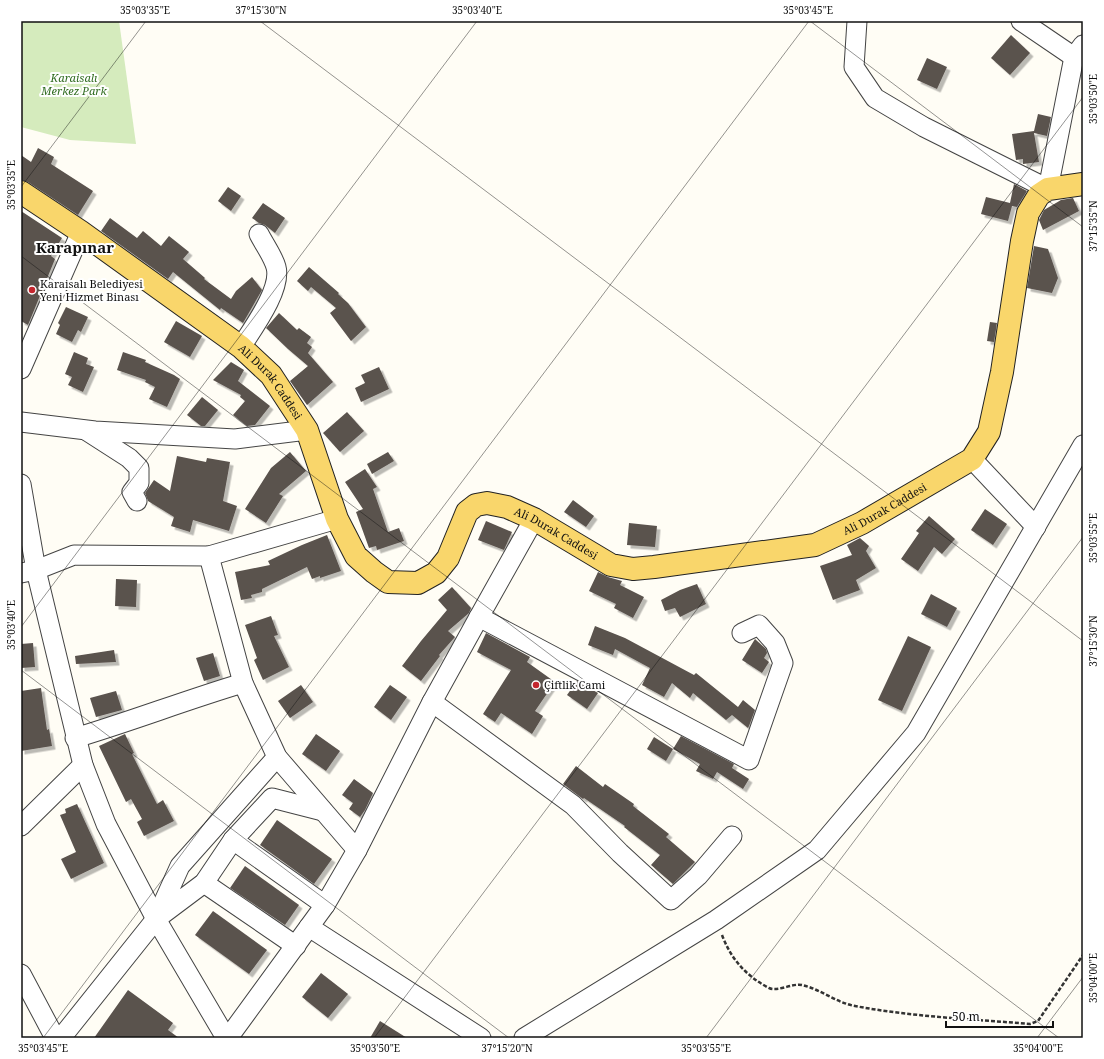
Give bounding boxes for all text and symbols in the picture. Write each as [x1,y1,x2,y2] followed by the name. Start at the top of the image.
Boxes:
[120,3,170,17] text: 35°03'35"E
[235,3,287,17] text: 37°15'30"N
[452,3,502,17] text: 35°03'40"E
[783,3,833,17] text: 35°03'45"E
[40,70,107,98] park label: Karaisalı Merkez Park
[1086,74,1100,124] text: 35°03'50"E
[4,160,18,210] text: 35°03'35"E
[1086,200,1100,252] text: 37°15'35"N
[36,237,114,257] district label: Karapınar
[39,276,143,304] place label: Karaisalı Belediyesi Yeni Hizmet Binası
[27,285,37,295] marker: Karaisalı Belediyesi Yeni Hizmet Binası
[235,340,306,423] street label: Ali Durak Caddesi
[840,479,930,538] street label: Ali Durak Caddesi
[512,503,601,563] street label: Ali Durak Caddesi
[1086,513,1100,563] text: 35°03'55"E
[4,600,18,650] text: 35°03'40"E
[1086,615,1100,667] text: 37°15'30"N
[544,677,606,692] place label: Çiftlik Cami
[531,680,541,690] marker: Çiftlik Cami
[1086,953,1100,1003] text: 35°04'00"E
[946,1003,1053,1029] scale bar
[952,1008,980,1025] text: 50 m
[18,1041,68,1055] text: 35°03'45"E
[350,1041,400,1055] text: 35°03'50"E
[481,1041,533,1055] text: 37°15'20"N
[681,1041,731,1055] text: 35°03'55"E
[1013,1041,1063,1055] text: 35°04'00"E

